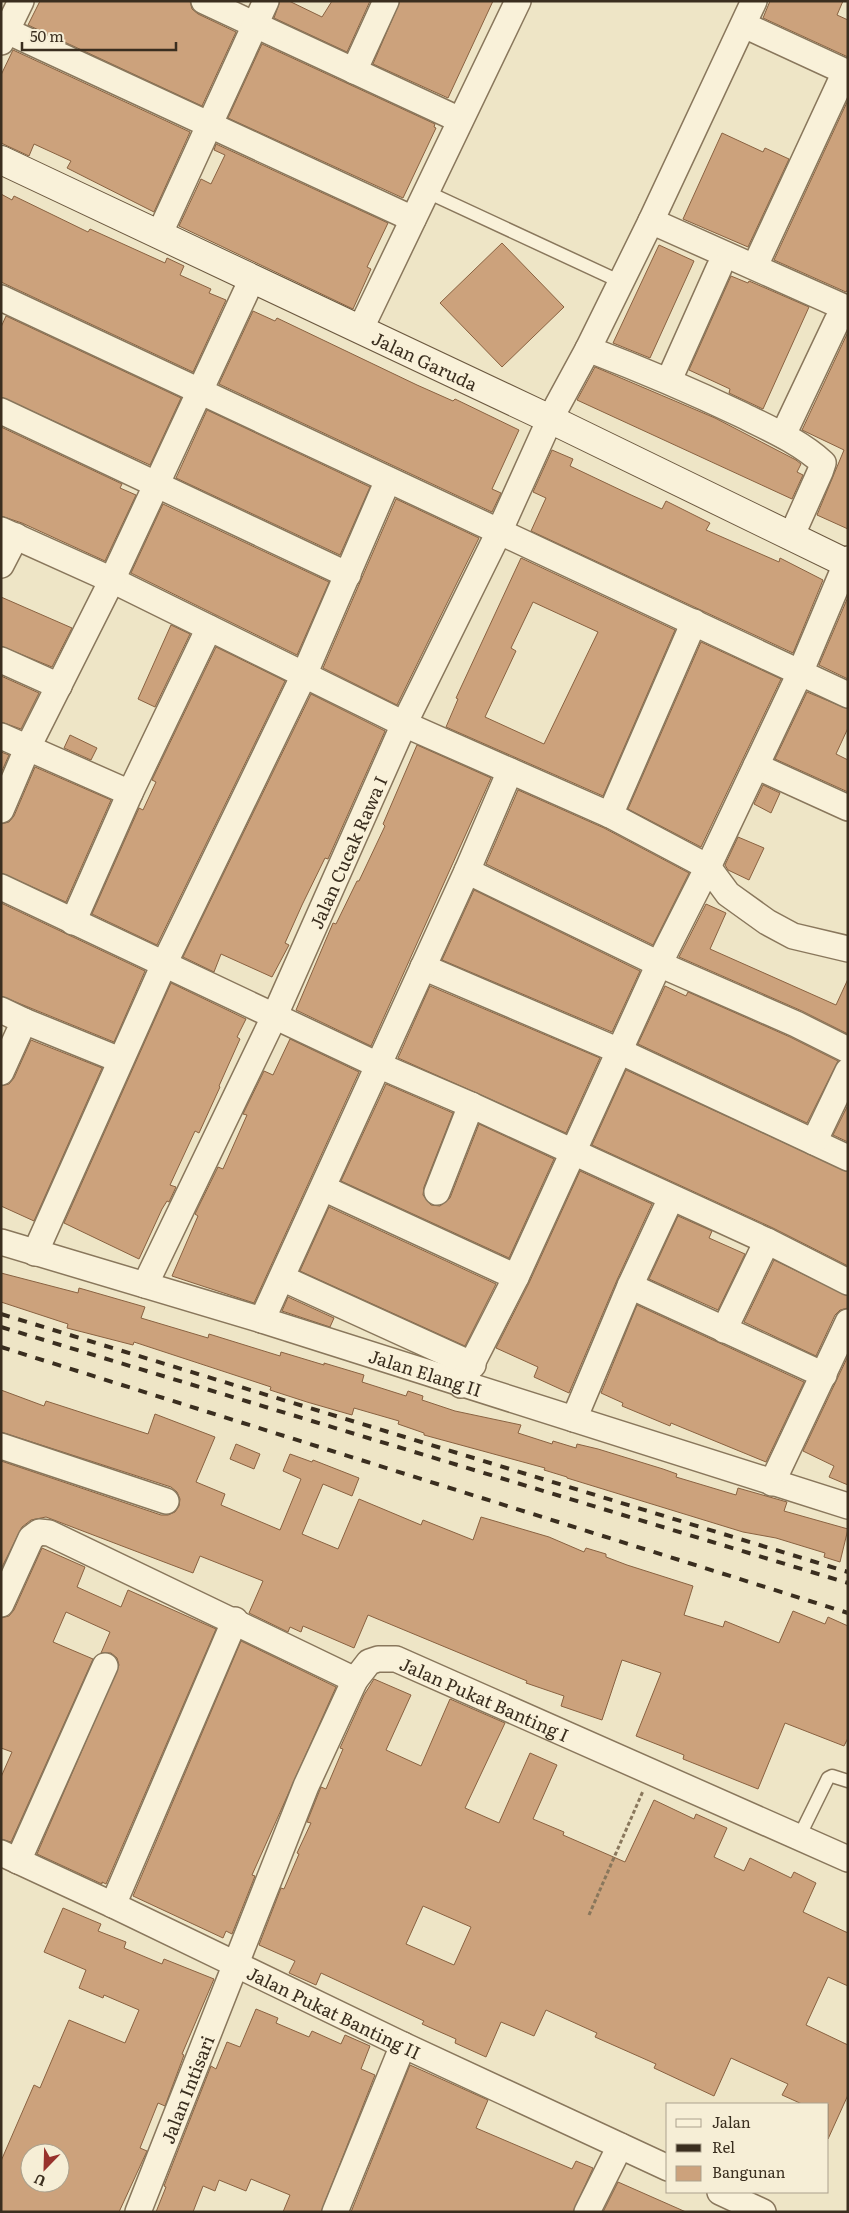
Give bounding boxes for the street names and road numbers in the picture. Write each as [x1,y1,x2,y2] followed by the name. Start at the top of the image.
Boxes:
[368,324,483,397] street label: Jalan Garuda
[302,771,393,933] street label: Jalan Cucak Rawa I
[366,1341,486,1403] street label: Jalan Elang II
[396,1649,574,1748] street label: Jalan Pukat Banting I
[243,1958,425,2065] street label: Jalan Pukat Banting II
[153,2031,220,2147] street label: Jalan Intisari

